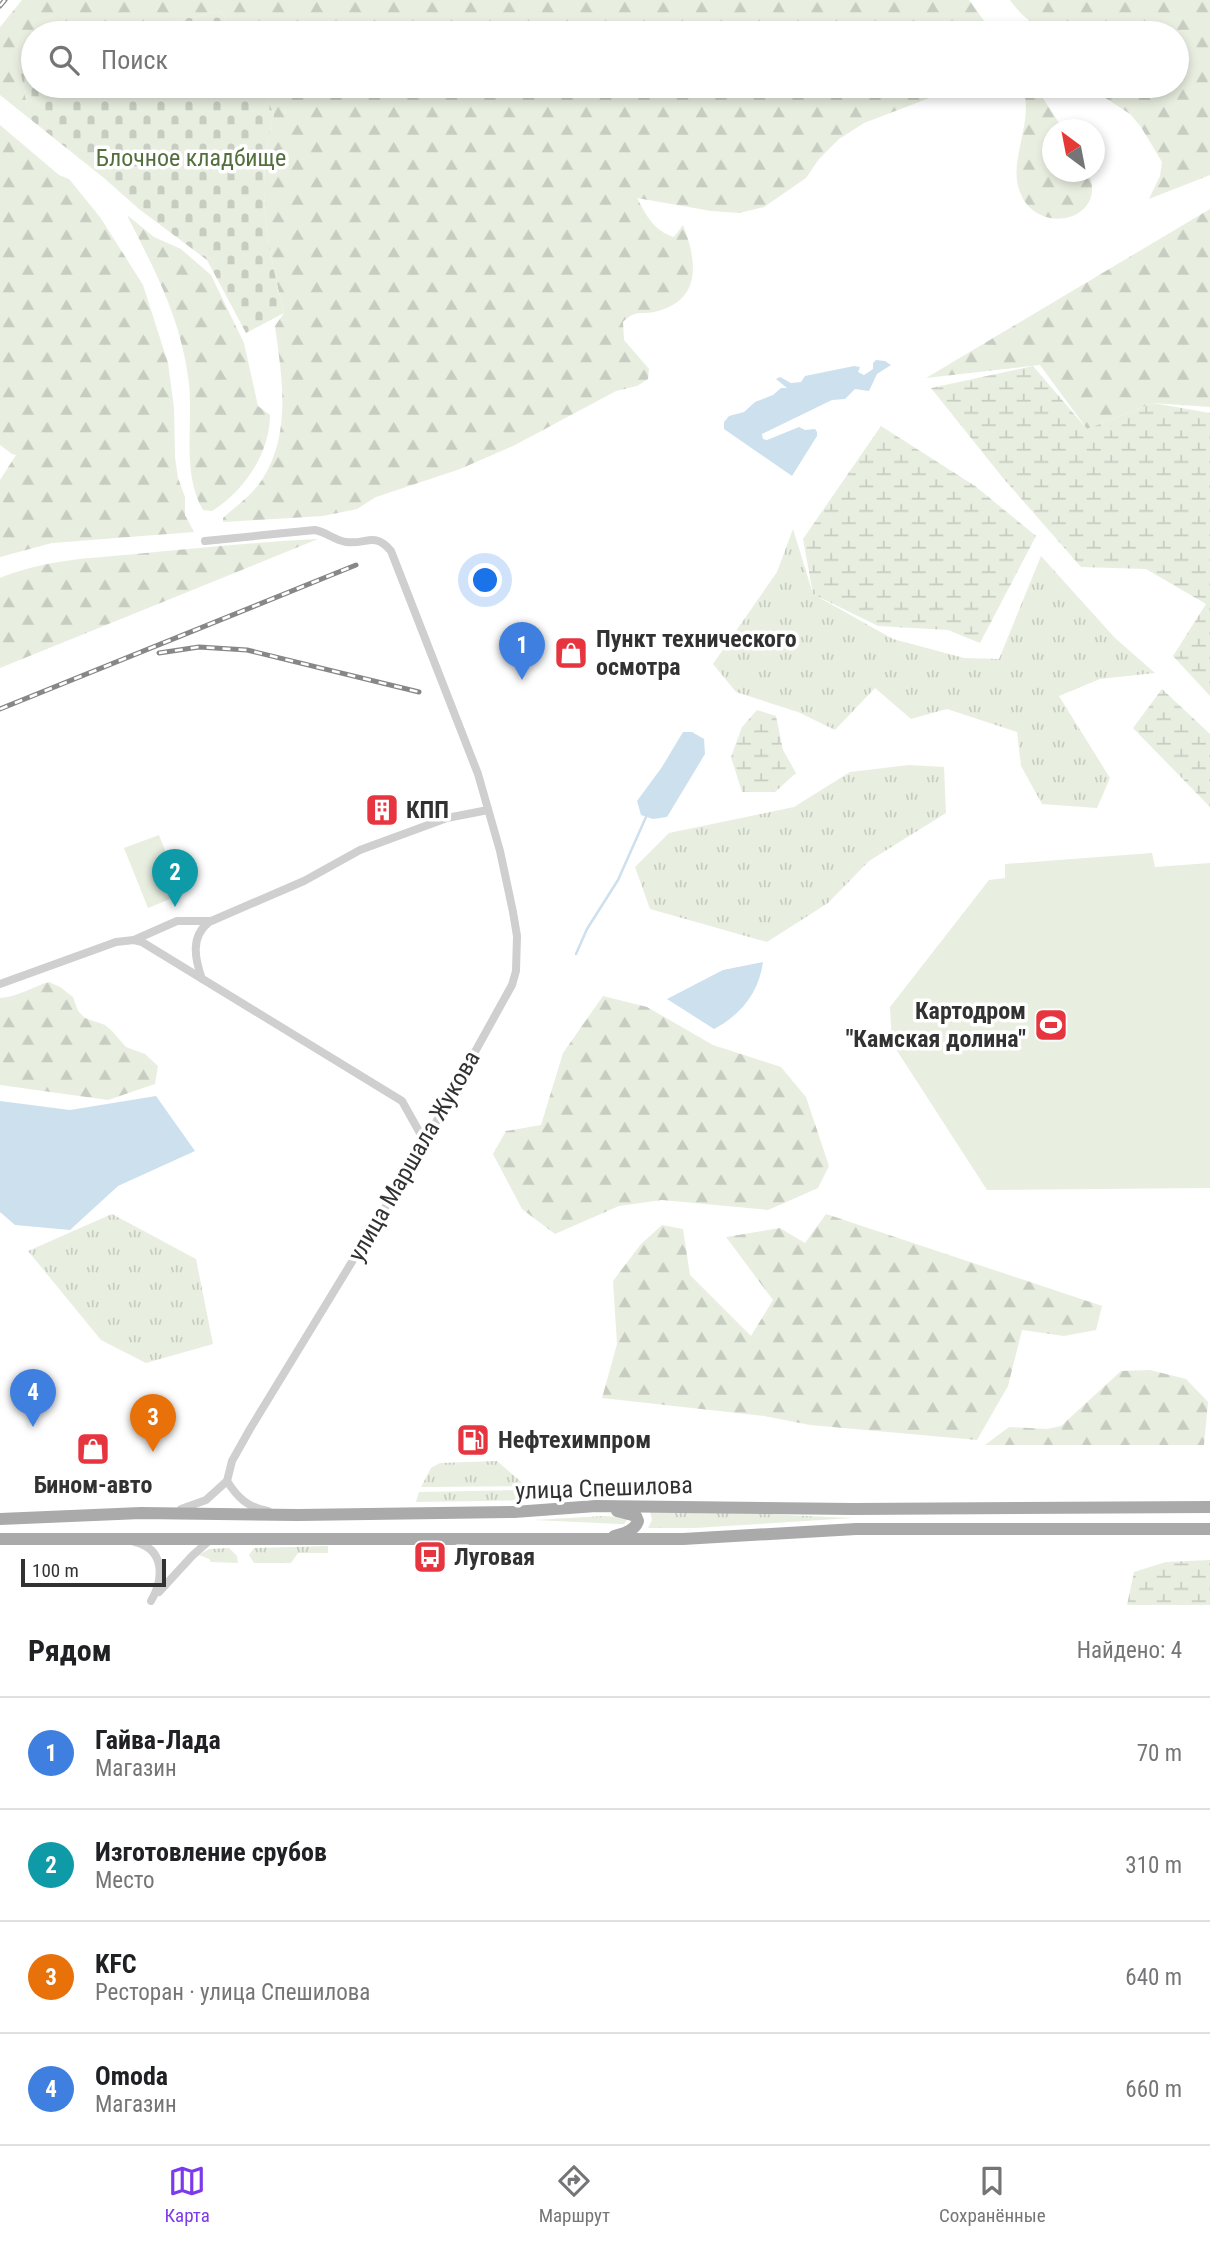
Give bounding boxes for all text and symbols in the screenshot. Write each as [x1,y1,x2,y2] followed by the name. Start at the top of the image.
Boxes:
[21,21,1189,98] search box
[45,41,83,79] icon: search
[101,45,168,75] text: Поиск
[1042,119,1105,182] north arrow
[96,144,286,172] park label: Блочное кладбище
[468,563,502,597] your location
[499,622,545,680] pin: 1
[596,625,797,681] place label: Пункт технического осмотра
[552,634,590,672] shop icon: Пункт технического осмотра
[363,791,401,829] building icon: КПП
[406,796,449,824] place label: КПП
[152,849,198,907] pin: 2
[846,997,1026,1053] place label: Картодром "Камская долина"
[1032,1006,1070,1044] sports icon: Картодром "Камская долина"
[342,1046,486,1266] street label: улица Маршала Жукова
[10,1369,56,1427] pin: 4
[130,1394,176,1452] pin: 3
[454,1421,492,1459] fuel station icon: Нефтехимпром
[498,1426,651,1454] place label: Нефтехимпром
[74,1430,112,1468] shop icon: Бином-авто
[34,1471,152,1499] place label: Бином-авто
[515,1471,693,1505] street label: улица Спешилова
[411,1538,449,1576] bus stop icon: Луговая
[454,1543,535,1571] place label: Луговая
[21,1556,166,1588] scale bar
[32,1559,79,1582] text: 100 m
[28,1633,112,1668] text: Рядом
[1077,1637,1182,1664] text: Найдено: 4
[95,1725,221,1755] text: Гайва-Лада
[45,1740,57,1767] text: 1
[1137,1740,1182,1767] text: 70 m
[95,1755,177,1782] text: Магазин
[95,1837,327,1867] text: Изготовление срубов
[45,1852,57,1879] text: 2
[1125,1852,1182,1879] text: 310 m
[95,1867,155,1894] text: Место
[95,1949,137,1979] text: KFC
[45,1964,57,1991] text: 3
[1125,1964,1182,1991] text: 640 m
[95,1979,370,2006] text: Ресторан · улица Спешилова
[95,2061,168,2091] text: Omoda
[45,2076,57,2103] text: 4
[1125,2076,1182,2103] text: 660 m
[95,2091,177,2118] text: Магазин
[164,2162,210,2227] tab: Карта
[539,2162,610,2227] tab: Маршрут
[939,2162,1046,2227] tab: Сохранённые

